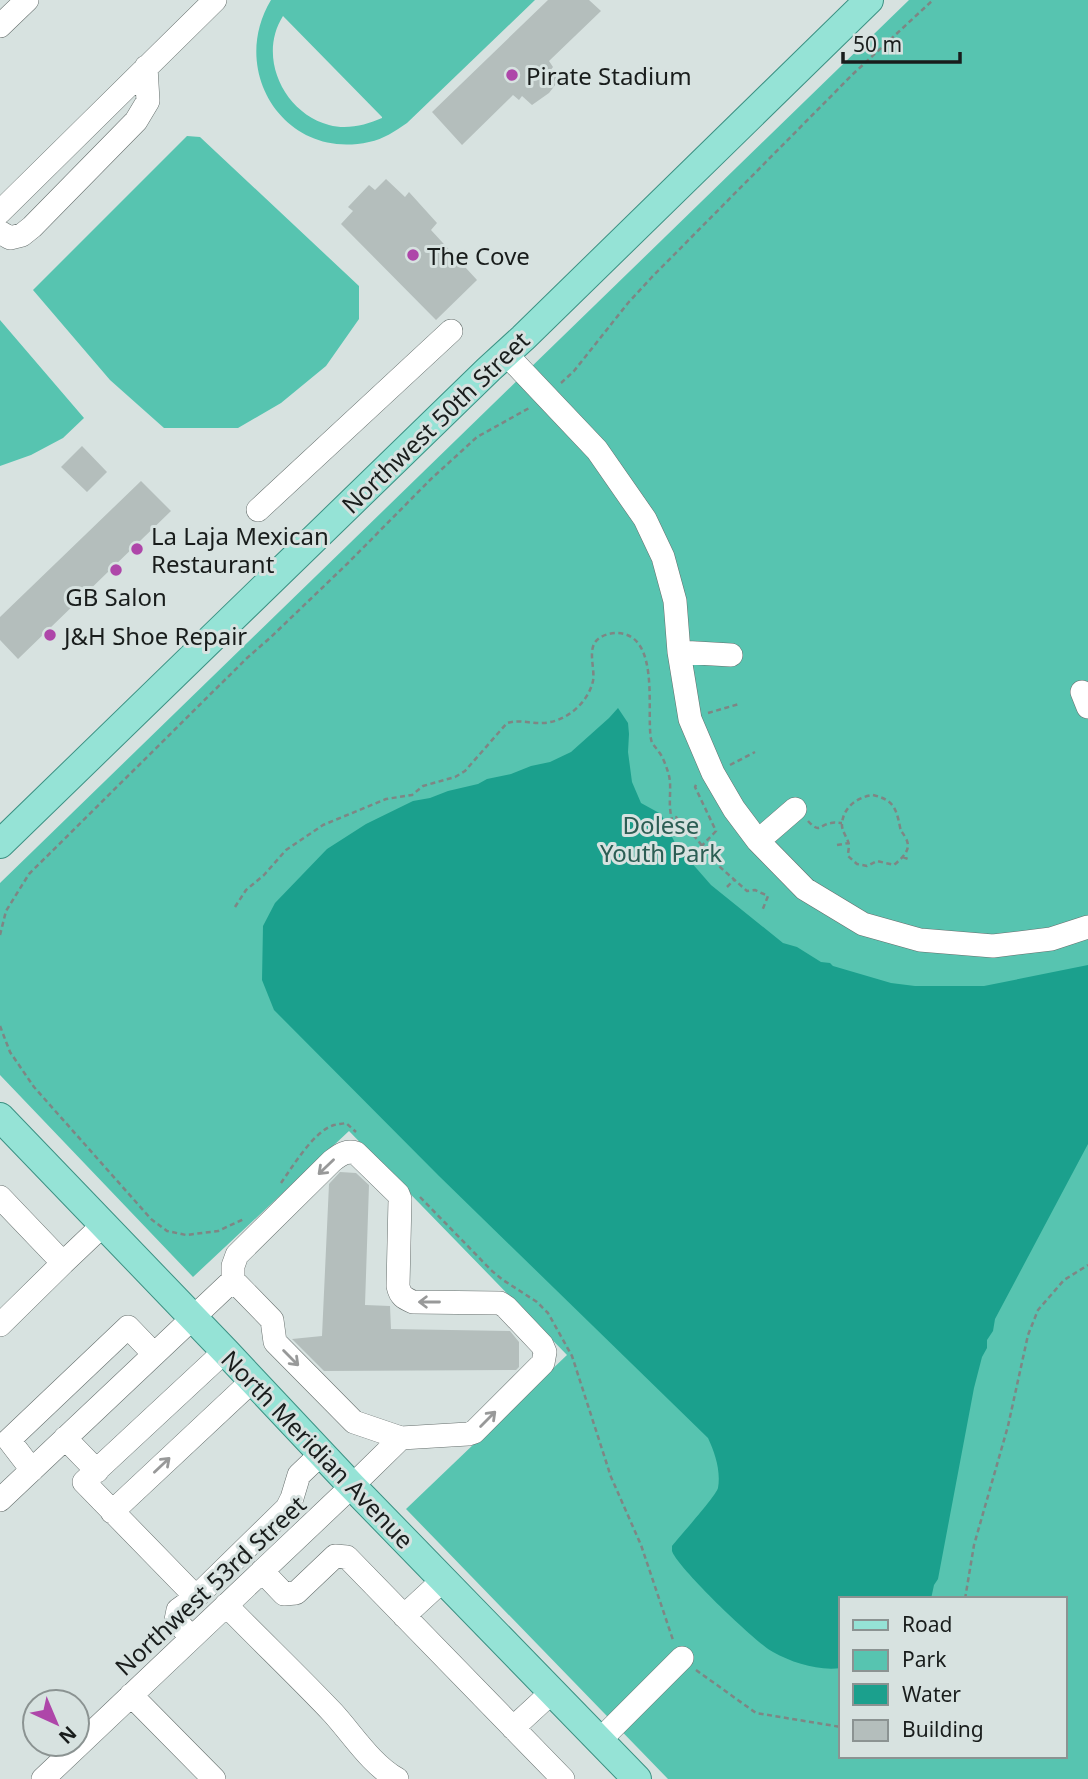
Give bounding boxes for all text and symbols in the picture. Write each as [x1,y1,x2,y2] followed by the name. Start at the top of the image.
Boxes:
[843,21,960,65] scale bar
[853,30,902,58] text: 50 m
[526,59,692,92] place label: Pirate Stadium
[504,67,520,83] marker: Pirate Stadium
[427,239,530,272] place label: The Cove
[405,247,421,263] marker: The Cove
[334,323,536,520] street label: Northwest 50th Street
[151,519,329,580] place label: La Laja Mexican Restaurant
[129,541,145,557] marker: La Laja Mexican Restaurant
[108,562,124,578] marker: GB Salon
[65,580,167,613] place label: GB Salon
[62,619,247,652] place label: J&H Shoe Repair
[42,627,58,643] marker: J&H Shoe Repair
[600,808,722,869] park label: Dolese Youth Park
[318,1159,335,1176] one-way arrow
[418,1295,441,1309] one-way arrow
[215,1343,421,1555] street label: North Meridian Avenue
[282,1349,299,1366] one-way arrow
[480,1411,497,1428] one-way arrow
[153,1457,171,1473] one-way arrow
[107,1488,313,1682] street label: Northwest 53rd Street
[839,1597,1067,1758] legend
[902,1610,952,1638] text: Road
[902,1645,947,1673] text: Park
[902,1680,961,1708] text: Water
[21,1688,91,1758] north arrow
[902,1715,984,1743] text: Building
[53,1721,82,1750] text: N

